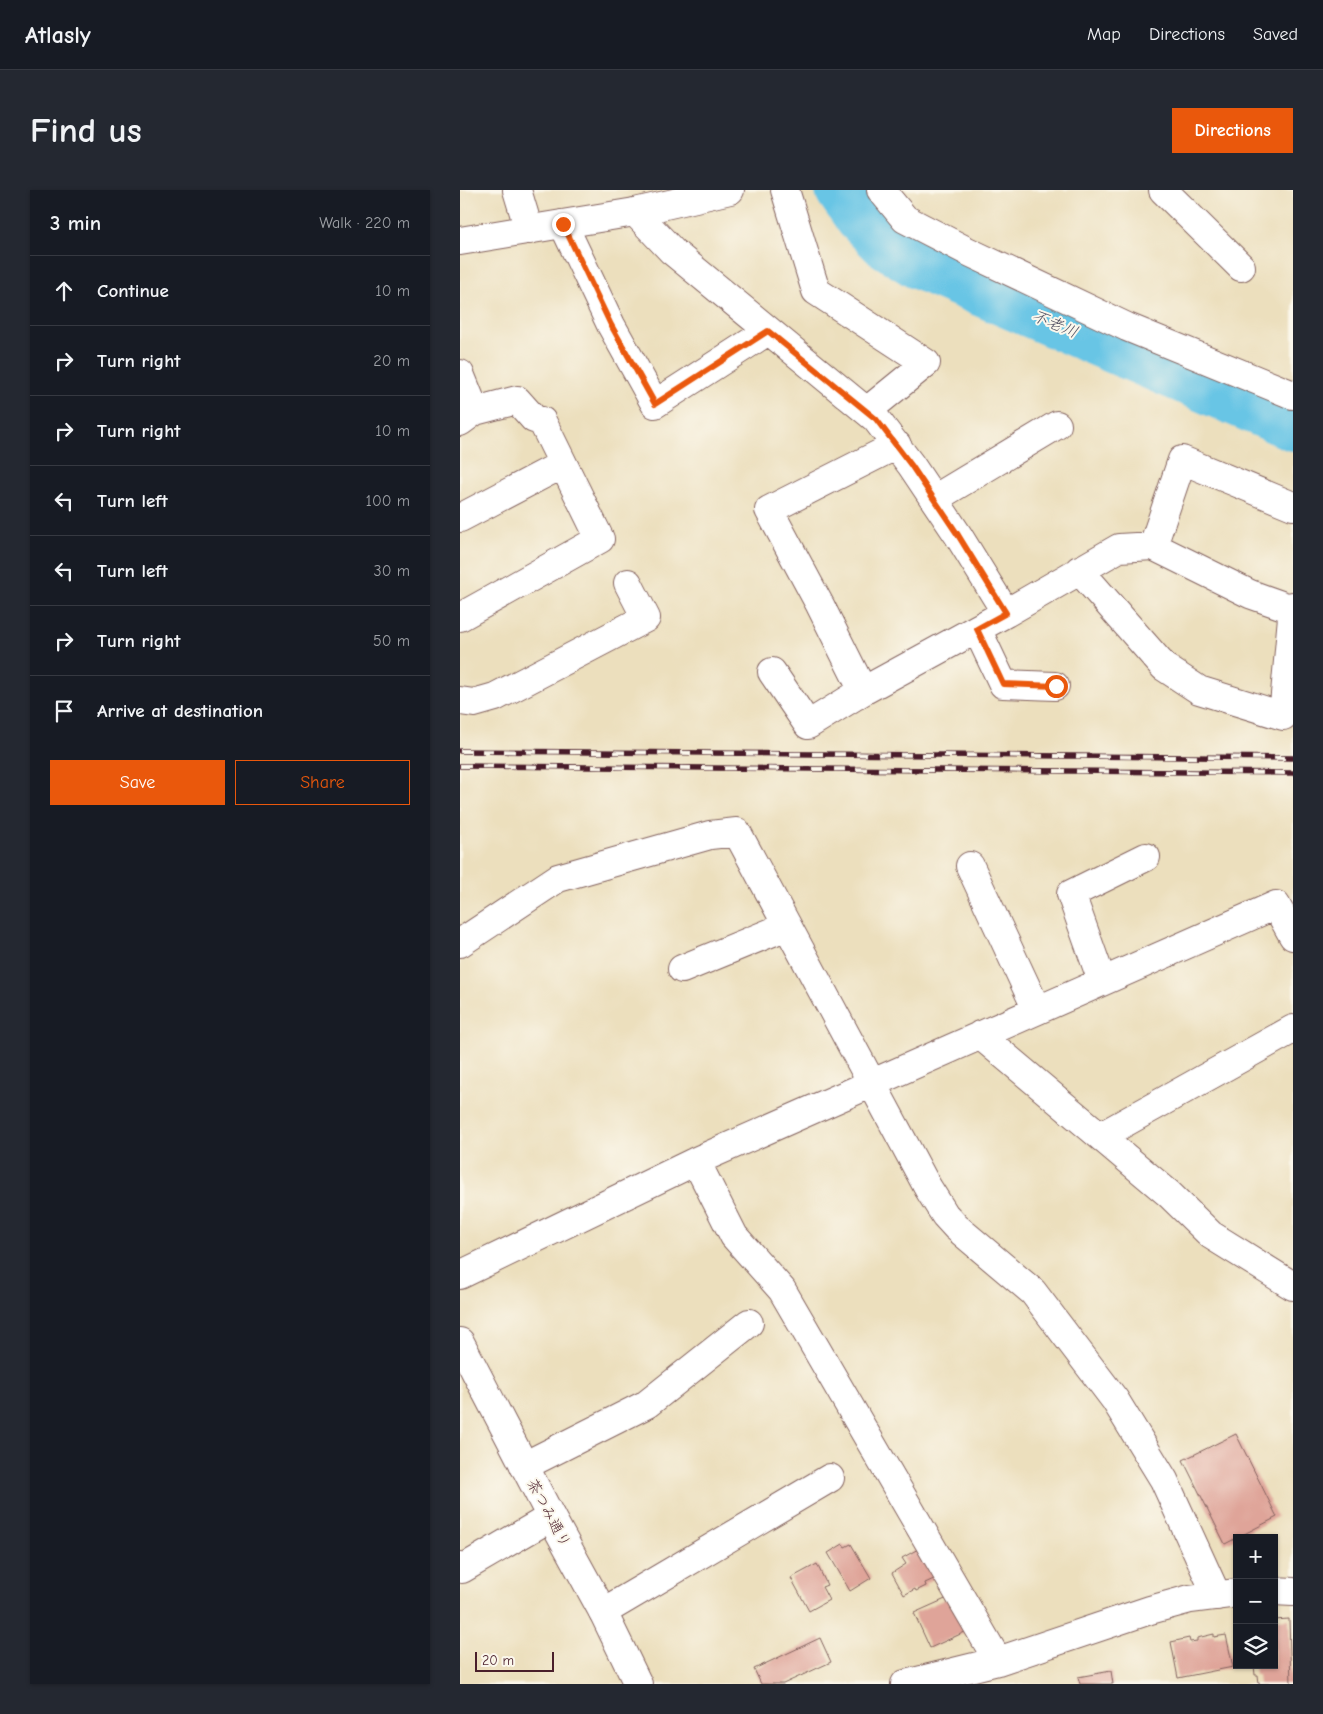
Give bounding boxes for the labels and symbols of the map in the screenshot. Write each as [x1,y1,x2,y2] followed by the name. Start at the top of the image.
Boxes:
[552,213,575,236] route end
[1029,306,1081,342] water label: 不老川
[1045,675,1068,698] route start
[523,1476,575,1550] street label: 茶つみ通り
[475,1649,554,1672] scale bar

